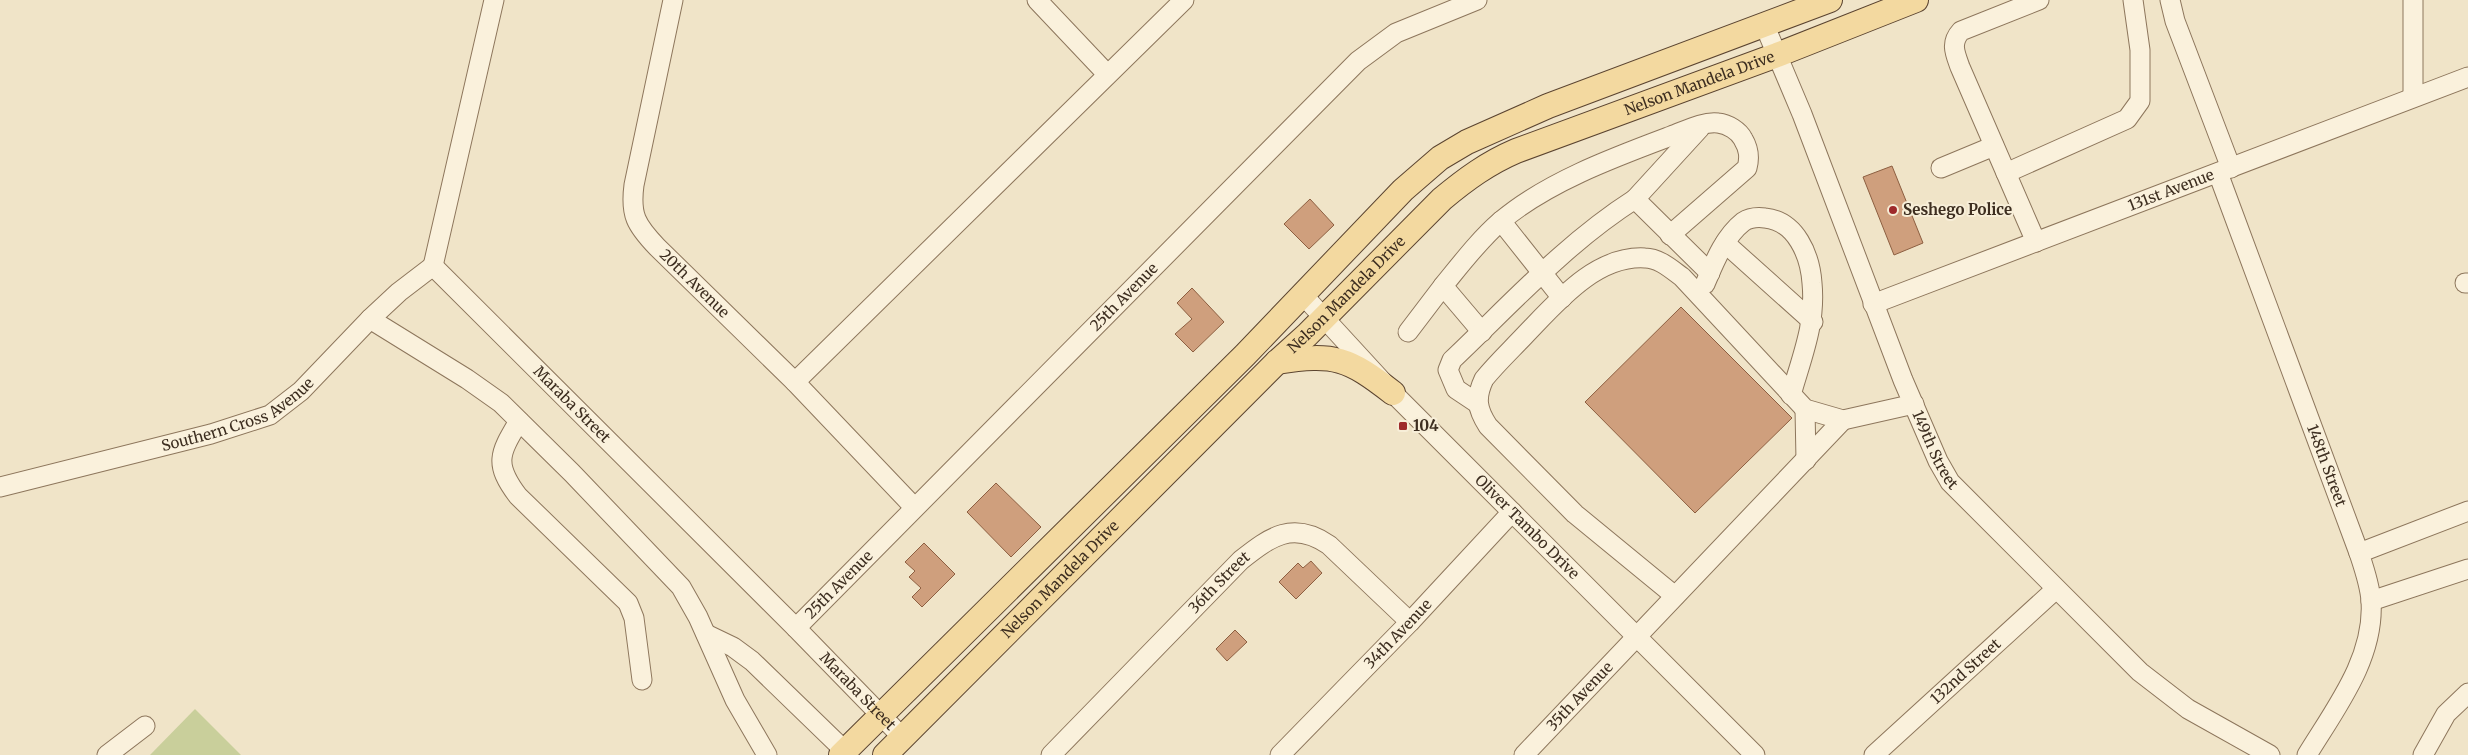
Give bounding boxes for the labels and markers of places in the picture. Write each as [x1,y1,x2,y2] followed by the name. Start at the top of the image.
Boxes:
[1903,200,2012,219] place label: Seshego Police
[1887,204,1899,216] marker: Seshego Police
[1413,416,1439,435] place label: 104
[1397,420,1409,432] marker: 104

